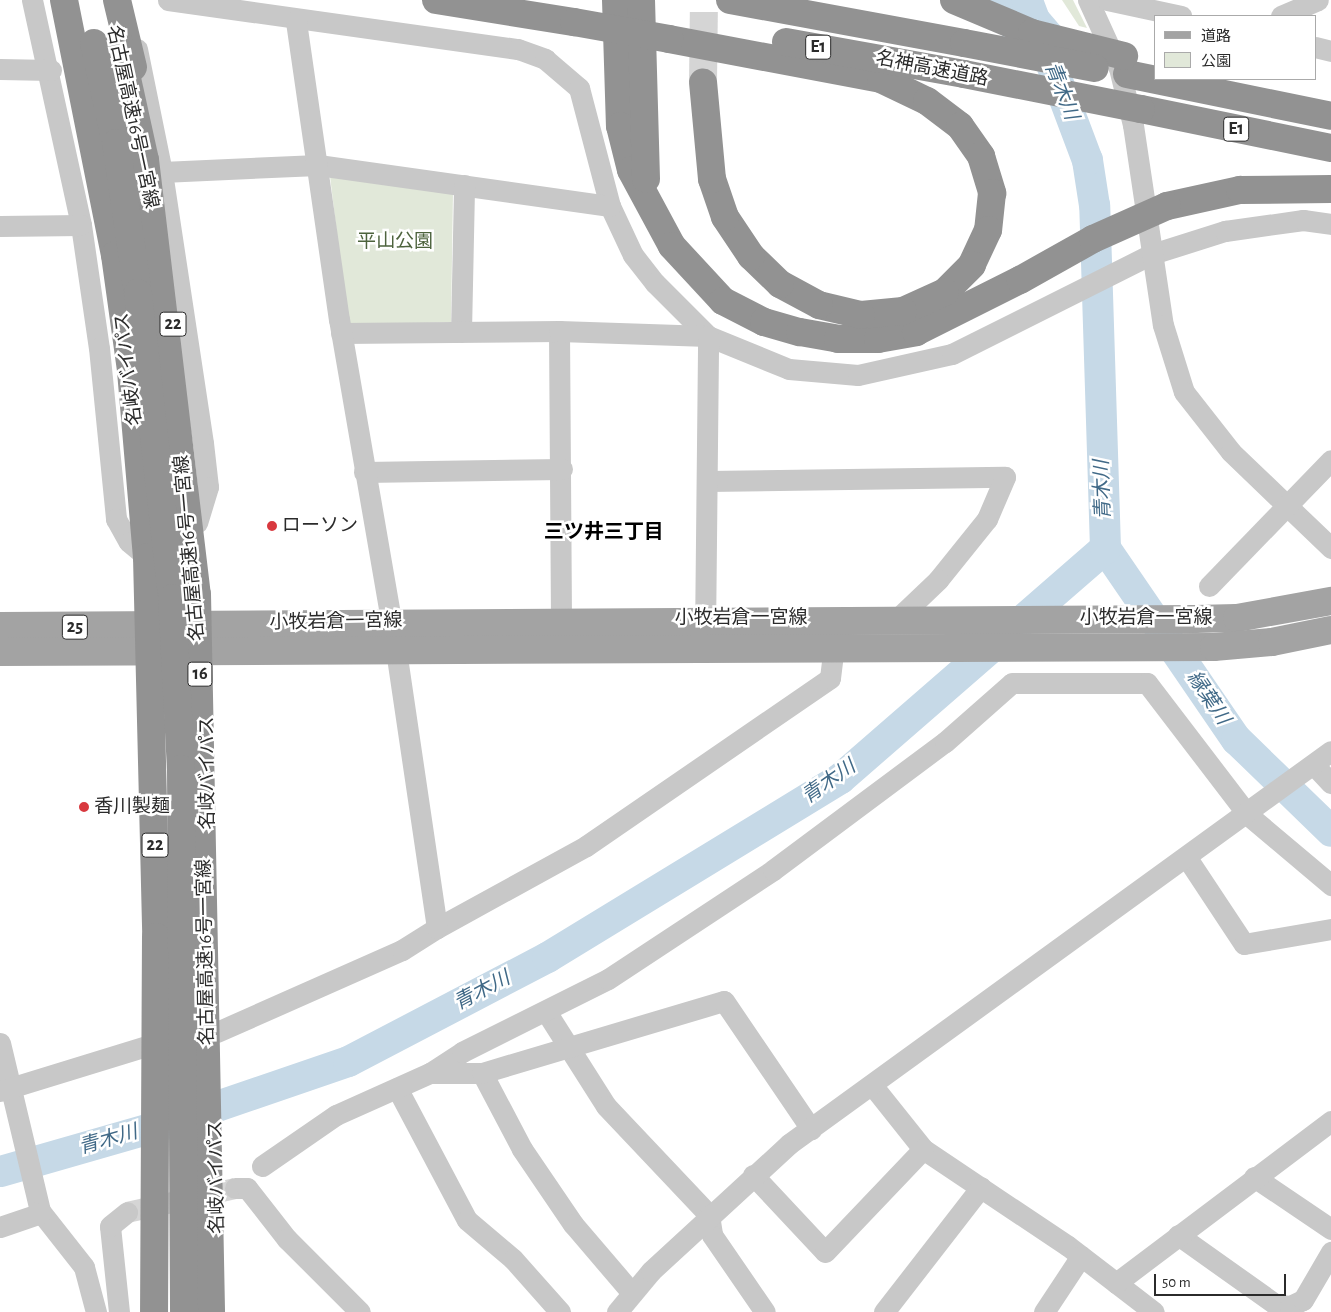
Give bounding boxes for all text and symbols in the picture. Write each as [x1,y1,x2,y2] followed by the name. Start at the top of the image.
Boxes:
[1154,15,1316,80] legend
[101,23,163,211] street label: 名古屋高速16号一宮線
[1201,29,1231,44] text: 道路
[804,32,832,62] road number: E1
[874,47,990,91] street label: 名神高速道路
[1201,54,1231,69] text: 公園
[1039,59,1083,123] water label: 青木川
[1222,114,1250,144] road number: E1
[357,231,433,253] park label: 平山公園
[159,308,187,339] road number: 22
[111,311,147,427] street label: 名岐バイパス
[171,454,209,642] street label: 名古屋高速16号一宮線
[1090,460,1116,520] water label: 青木川
[282,515,358,537] place label: ローソン
[266,520,278,532] marker: ローソン
[544,520,664,544] district label: 三ツ井三丁目
[675,607,807,629] street label: 小牧岩倉一宮線
[1080,607,1212,629] street label: 小牧岩倉一宮線
[269,609,403,635] street label: 小牧岩倉一宮線
[61,612,89,642] road number: 25
[186,659,214,690] road number: 16
[1181,666,1235,730] water label: 縁葉川
[197,716,219,830] street label: 名岐バイパス
[798,755,860,809] water label: 青木川
[94,796,170,818] place label: 香川製麺
[78,801,90,813] marker: 香川製麺
[141,830,169,860] road number: 22
[193,859,219,1045] street label: 名古屋高速16号一宮線
[450,966,514,1016] water label: 青木川
[76,1120,140,1160] water label: 青木川
[205,1120,229,1234] street label: 名岐バイパス
[1156,1264,1288,1296] scale bar
[1162,1275,1191,1290] text: 50 m

